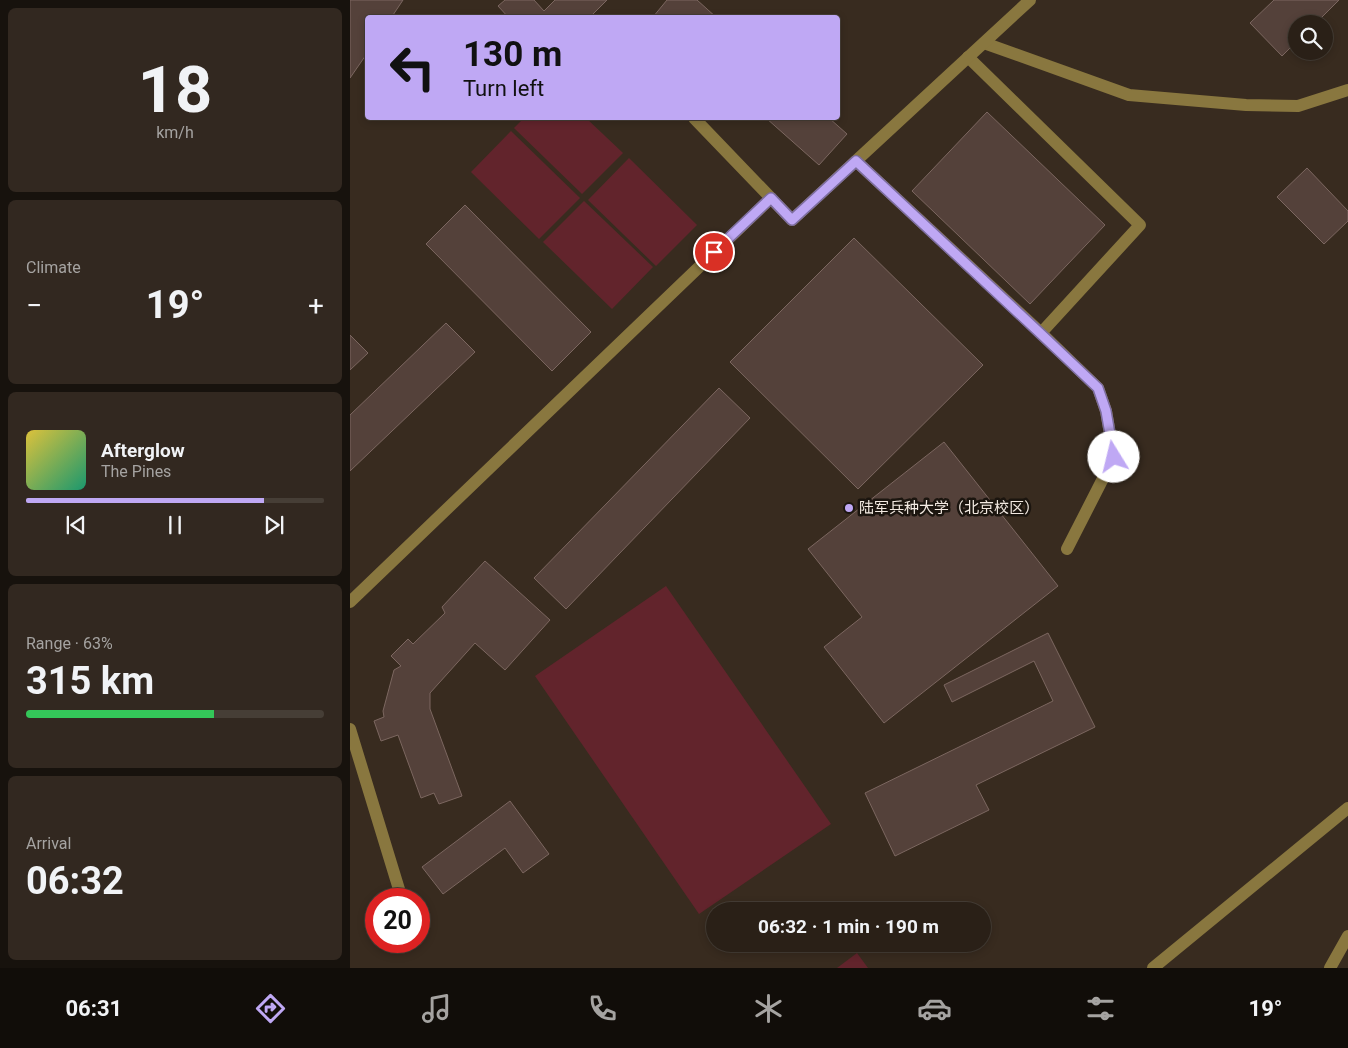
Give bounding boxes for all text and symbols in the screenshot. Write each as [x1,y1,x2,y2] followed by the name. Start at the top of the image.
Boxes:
[1288,15,1333,60] map controls
[1288,15,1333,60] button: search
[463,34,562,75] text: 130 m
[380,35,445,100] icon: left
[138,52,212,128] text: 18
[463,76,544,101] text: Turn left
[156,123,194,142] text: km/h
[693,231,735,273] pin
[700,238,728,266] icon: arrive
[26,258,81,277] text: Climate
[146,283,204,327] text: 19°
[26,289,42,322] text: −
[308,289,324,322] text: +
[1087,430,1139,482] position arrow
[101,439,185,462] text: Afterglow
[101,462,171,481] text: The Pines
[859,499,1039,517] place label: 陆军兵种大学（北京校区）
[843,502,855,514] marker: 陆军兵种大学（北京校区）
[62,511,90,539] icon: previous
[161,511,189,539] icon: pause
[260,511,288,539] icon: next
[26,634,113,653] text: Range · 63%
[26,659,154,703] text: 315 km
[26,834,71,853] text: Arrival
[26,859,124,903] text: 06:32
[365,888,430,953] speed limit sign: 20
[758,915,939,938] text: 06:32 · 1 min · 190 m
[253,991,288,1026] icon: directions
[419,991,454,1026] icon: music
[585,991,620,1026] icon: phone
[751,991,786,1026] icon: climate
[917,991,952,1026] icon: car
[1083,991,1118,1026] icon: filters
[65,996,122,1021] text: 06:31
[1249,996,1282,1021] text: 19°

